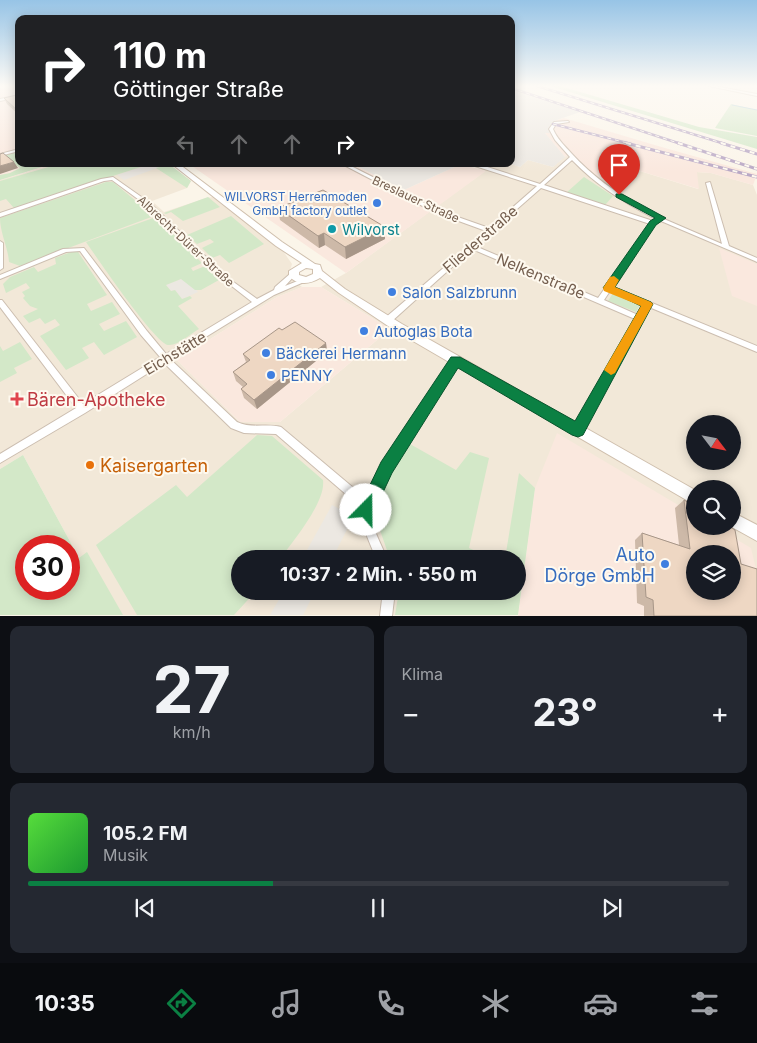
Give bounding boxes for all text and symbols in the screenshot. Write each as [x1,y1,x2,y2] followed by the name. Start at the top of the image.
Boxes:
[113,34,207,76] text: 110 m
[30,35,95,100] icon: right
[113,76,284,102] text: Göttinger Straße
[172,130,200,158] icon: left
[225,130,253,158] icon: ahead
[278,130,306,158] icon: ahead
[331,130,359,158] icon: right
[598,144,640,195] pin
[605,151,633,179] icon: arrive
[370,172,462,226] street label: Breslauer Straße
[224,189,367,218] place label: WILVORST Herrenmoden GmbH factory outlet
[134,192,238,290] street label: Albrecht-Dürer-Straße
[371,197,383,209] marker: WILVORST Herrenmoden GmbH factory outlet
[439,201,521,277] street label: Fliederstraße
[342,220,400,239] place label: Wilvorst
[326,223,338,235] marker: Wilvorst
[494,249,588,303] street label: Nelkenstraße
[402,283,517,302] place label: Salon Salzbrunn
[386,286,398,298] marker: Salon Salzbrunn
[374,322,473,341] place label: Autoglas Bota
[358,325,370,337] marker: Autoglas Bota
[140,327,210,379] street label: Eichstätte
[276,344,407,363] place label: Bäckerei Hermann
[260,347,272,359] marker: Bäckerei Hermann
[281,366,332,385] place label: PENNY
[265,369,277,381] marker: PENNY
[27,389,165,410] place label: Bären-Apotheke
[11,393,23,405] marker: Bären-Apotheke
[686,415,741,470] north arrow
[686,415,741,600] map controls
[100,455,208,476] place label: Kaisergarten
[84,459,96,471] marker: Kaisergarten
[686,480,741,535] button: search
[339,483,391,535] position arrow
[15,535,80,600] speed limit sign: 30
[545,544,655,586] place label: Auto Dörge GmbH
[686,545,741,600] button: layers
[659,558,671,570] marker: Auto Dörge GmbH
[280,563,477,586] text: 10:37 · 2 Min. · 550 m
[152,650,231,729] text: 27
[402,664,443,684] text: Klima
[532,689,598,735] text: 23°
[402,696,420,730] text: −
[710,696,729,730] text: +
[173,722,211,742] text: km/h
[103,822,187,845] text: 105.2 FM
[103,845,148,865] text: Musik
[131,894,159,922] icon: previous
[364,894,392,922] icon: pause
[598,894,626,922] icon: next
[164,986,199,1021] icon: directions
[269,986,304,1021] icon: music
[373,986,408,1021] icon: phone
[478,986,513,1021] icon: climate
[583,986,618,1021] icon: car
[687,986,722,1021] icon: filters
[35,990,95,1016] text: 10:35

